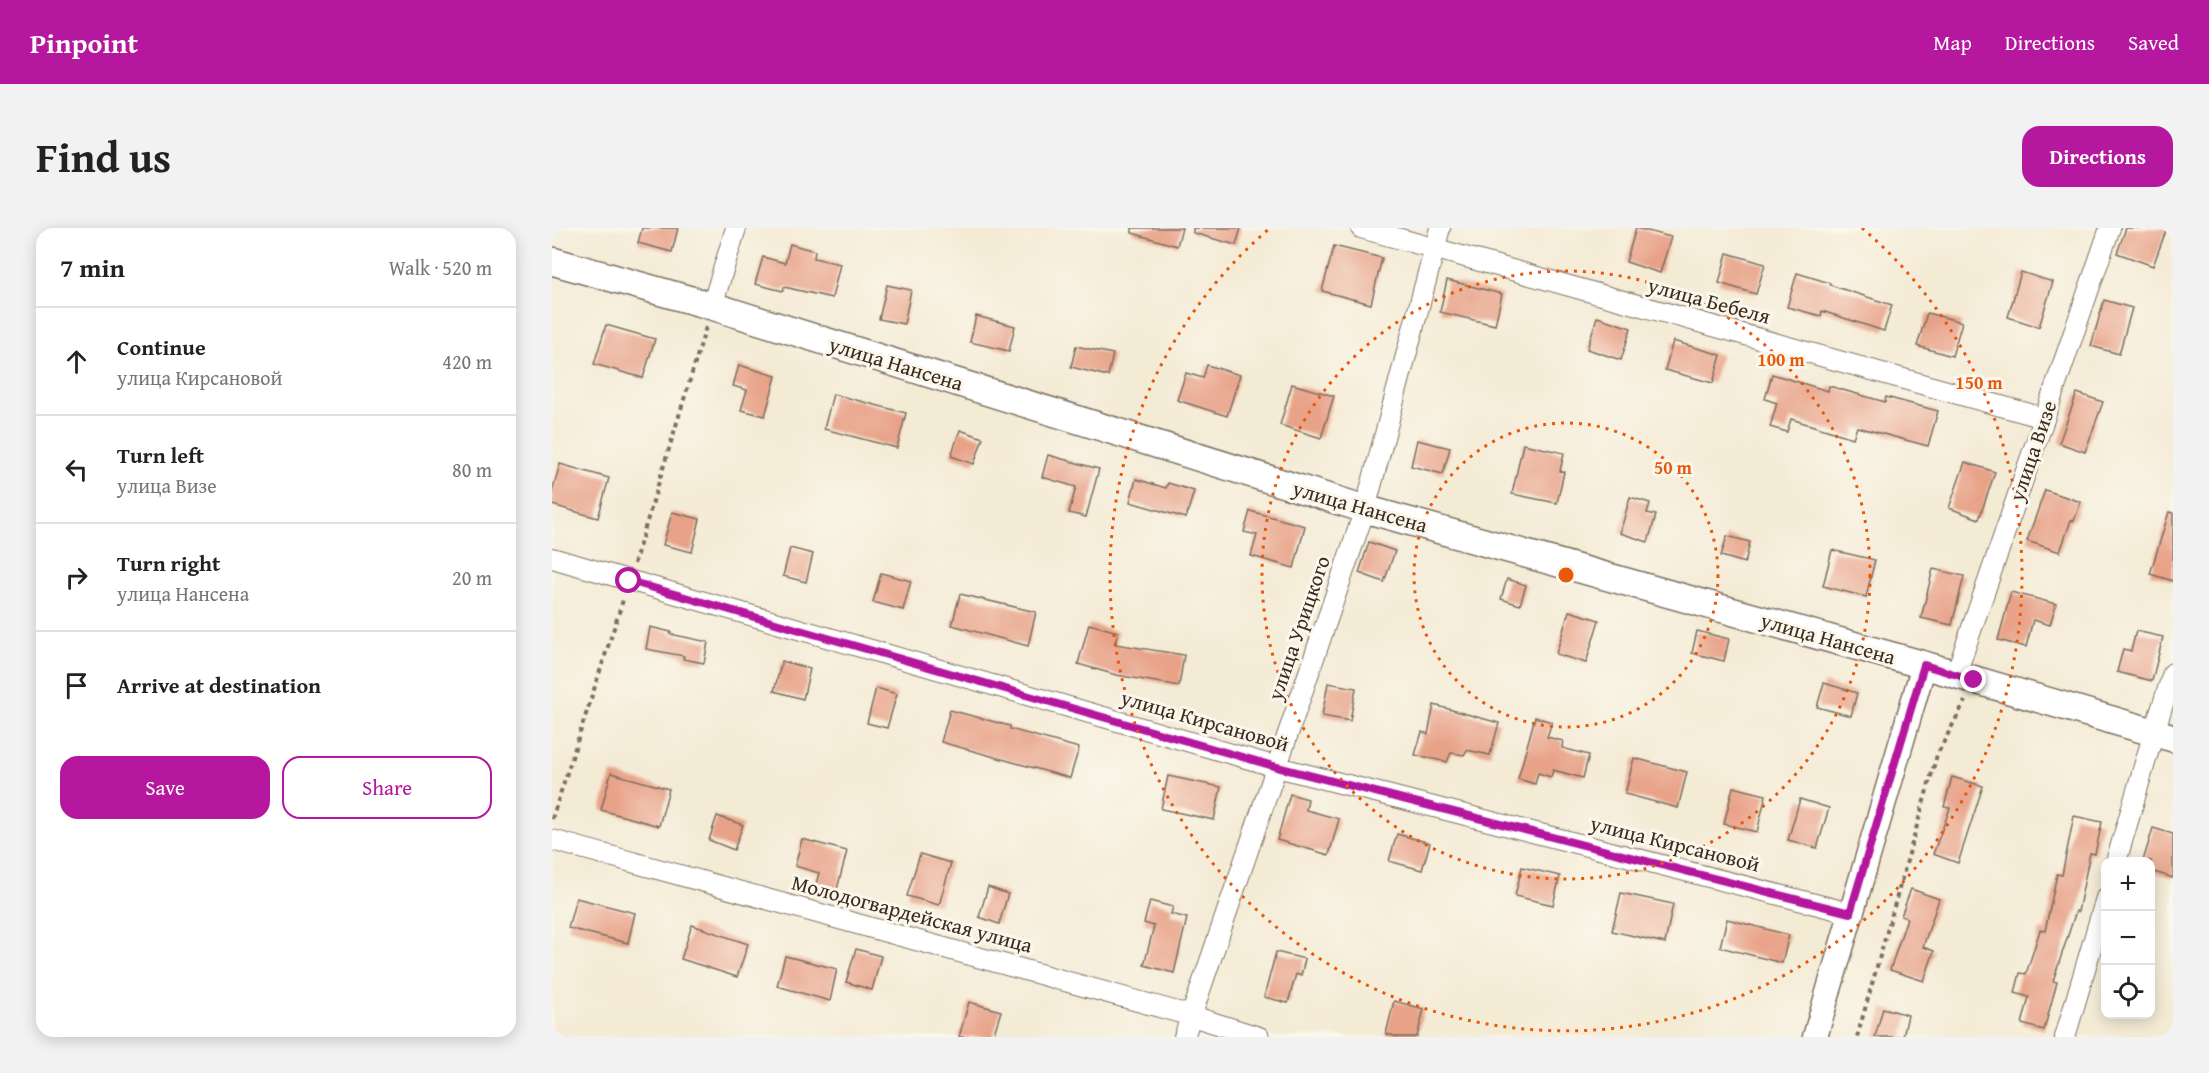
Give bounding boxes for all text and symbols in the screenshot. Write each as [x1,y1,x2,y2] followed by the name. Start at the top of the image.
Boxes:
[30,22,138,63] text: Pinpoint
[1933,27,1972,58] text: Map
[2005,27,2095,58] text: Directions
[2128,27,2179,58] text: Saved
[36,126,171,187] text: Find us
[2022,126,2173,187] button: Directions
[60,248,125,287] text: 7 min
[389,253,492,282] text: Walk · 520 m
[1643,269,1774,332] street label: улица Бебеля
[824,328,967,399] street label: улица Нансена
[117,331,206,363] text: Continue
[60,345,93,378] icon: ahead
[1757,346,1805,373] text: 100 m
[442,347,492,376] text: 420 m
[117,363,282,392] text: улица Кирсановой
[1955,369,2003,396] text: 150 m
[2001,396,2064,506] street label: улица Визе
[117,439,204,471] text: Turn left
[60,453,93,486] icon: left
[1654,454,1693,481] text: 50 m
[452,455,492,484] text: 80 m
[117,471,217,500] text: улица Визе
[1288,472,1431,541] street label: улица Нансена
[117,547,220,579] text: Turn right
[1259,551,1338,705] street label: улица Урицкого
[60,561,93,594] icon: right
[452,563,492,592] text: 20 m
[1556,565,1576,585] centre of rings
[615,567,641,593] route start
[117,579,249,608] text: улица Нансена
[1756,604,1899,673] street label: улица Нансена
[1960,666,1986,692] route end
[60,669,93,702] icon: arrive
[117,669,321,701] text: Arrive at destination
[1116,681,1293,759] street label: улица Кирсановой
[60,756,270,819] button: Save
[282,756,492,819] button: Share
[1586,807,1763,880] street label: улица Кирсановой
[2101,857,2155,1019] map controls
[2101,857,2155,911] button: +
[788,866,1036,961] street label: Молодогвардейская улица
[2101,911,2155,965] button: −
[2101,965,2155,1019] button: locate

